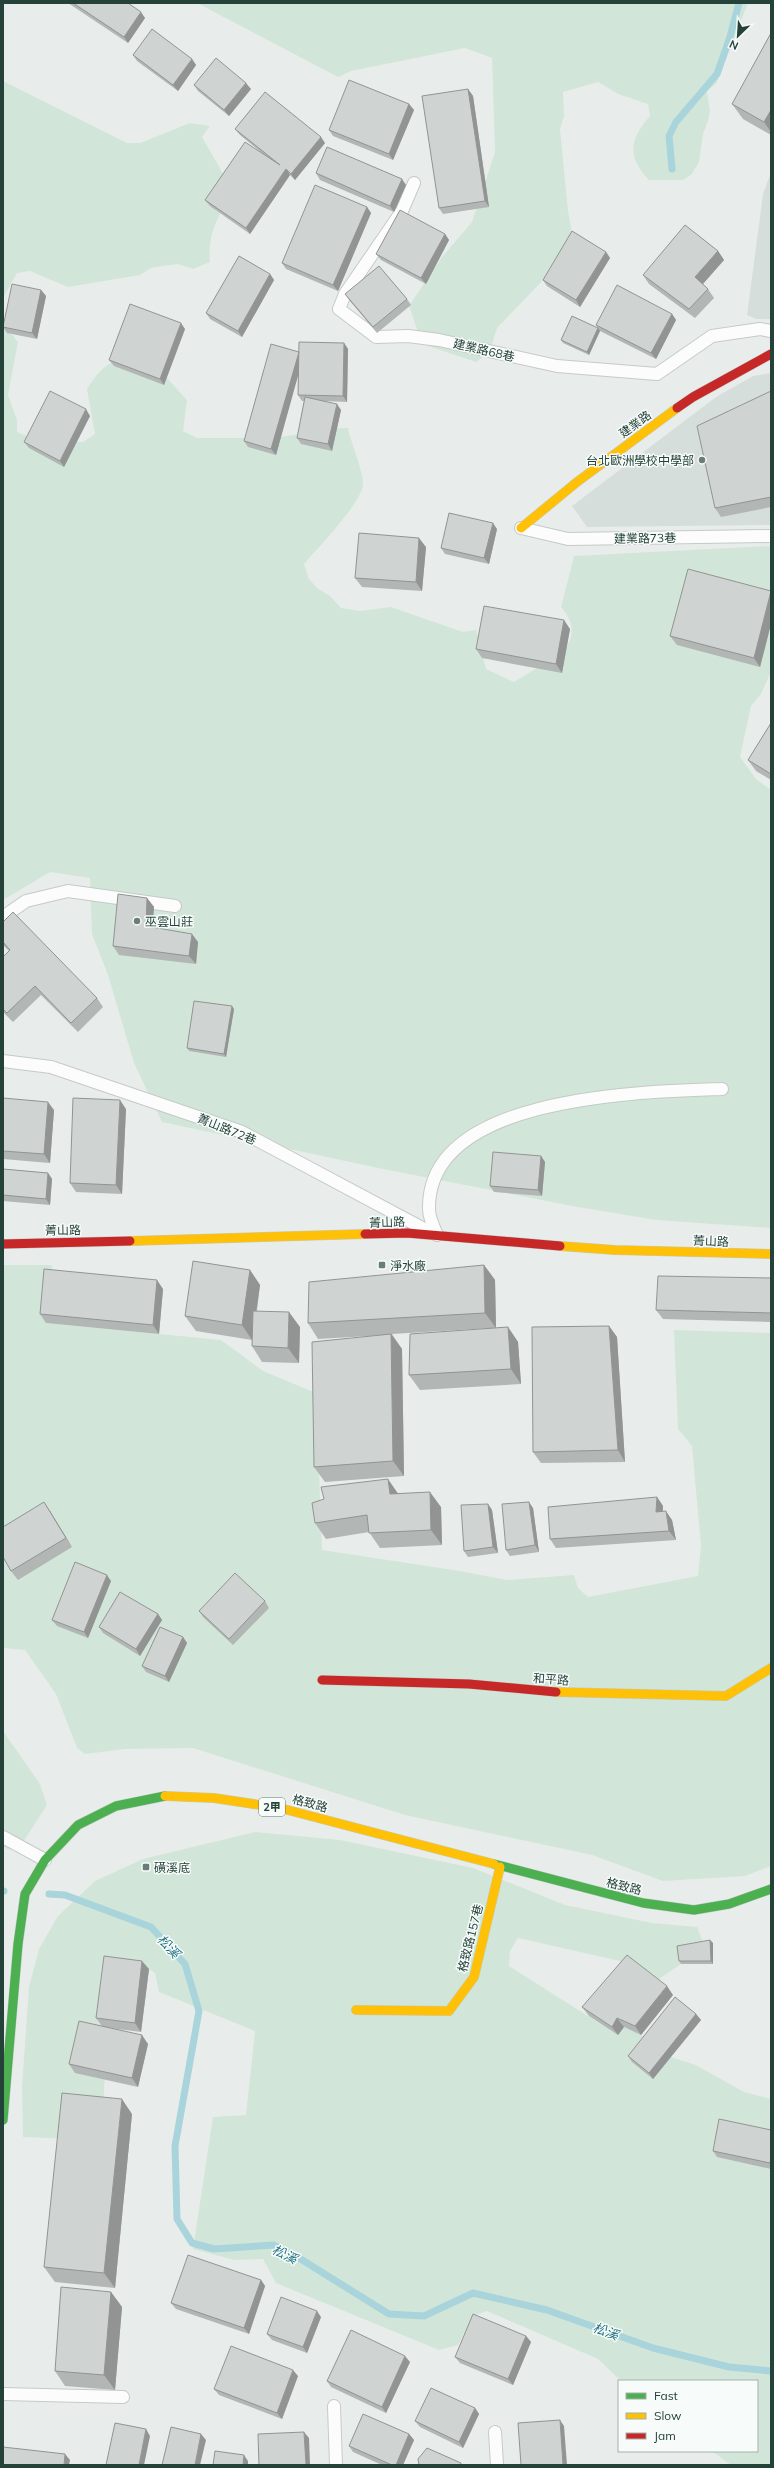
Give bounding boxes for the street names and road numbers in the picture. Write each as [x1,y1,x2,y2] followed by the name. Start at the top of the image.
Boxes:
[452,336,516,364] street label: 建業路68巷
[616,407,654,441] street label: 建業路
[614,530,676,546] street label: 建業路73巷
[195,1110,259,1148] street label: 菁山路72巷
[369,1214,405,1230] street label: 菁山路
[45,1222,81,1238] street label: 菁山路
[693,1233,729,1249] street label: 菁山路
[533,1670,569,1688] street label: 和平路
[291,1791,329,1815] street label: 格致路
[259,1798,285,1816] road number: 2甲
[605,1874,643,1898] street label: 格致路
[454,1902,486,1974] street label: 格致路157巷

